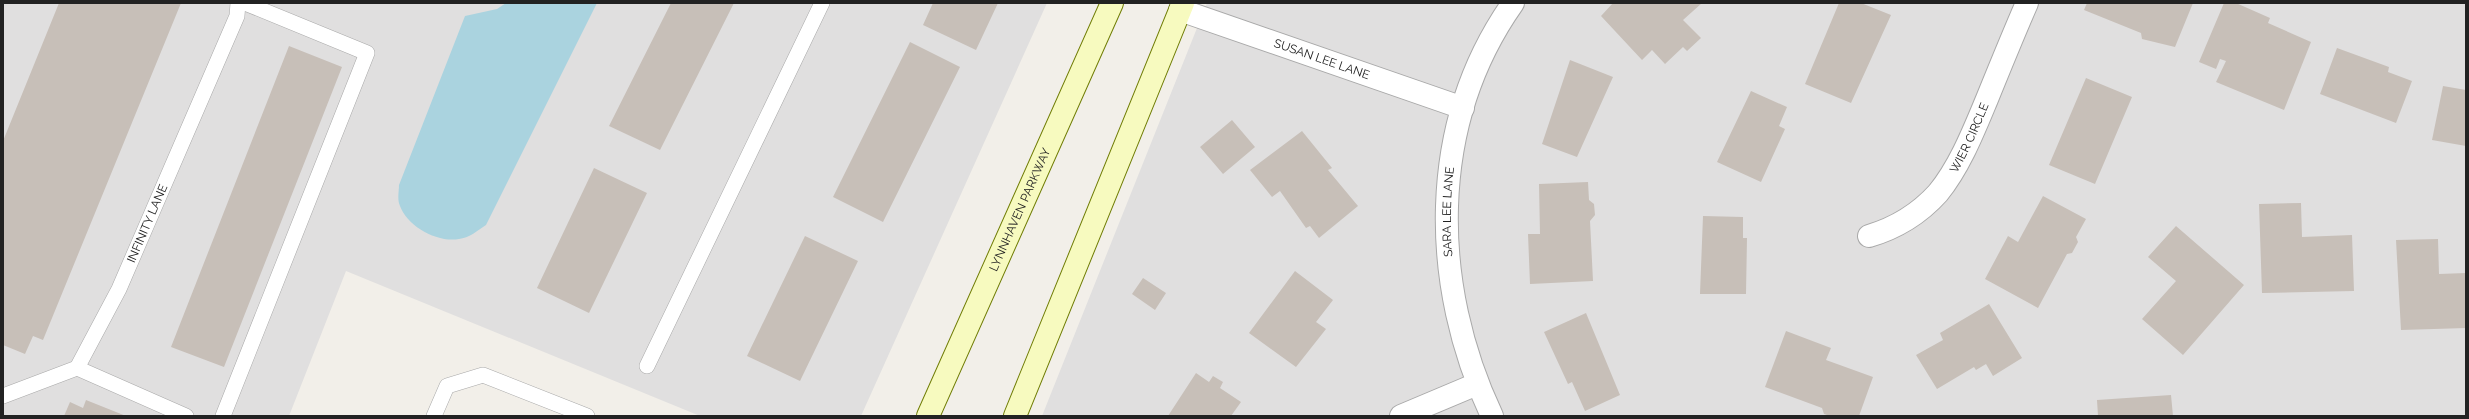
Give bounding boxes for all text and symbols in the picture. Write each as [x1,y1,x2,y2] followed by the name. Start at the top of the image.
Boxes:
[1272,36,1371,82] street label: SUSAN LEE LANE
[1947,101,1992,175] street label: WIER CIRCLE
[986,146,1054,273] street label: LYNNHAVEN PARKWAY
[1440,166,1457,257] street label: SARA LEE LANE
[124,182,170,265] street label: INFINITY LANE

